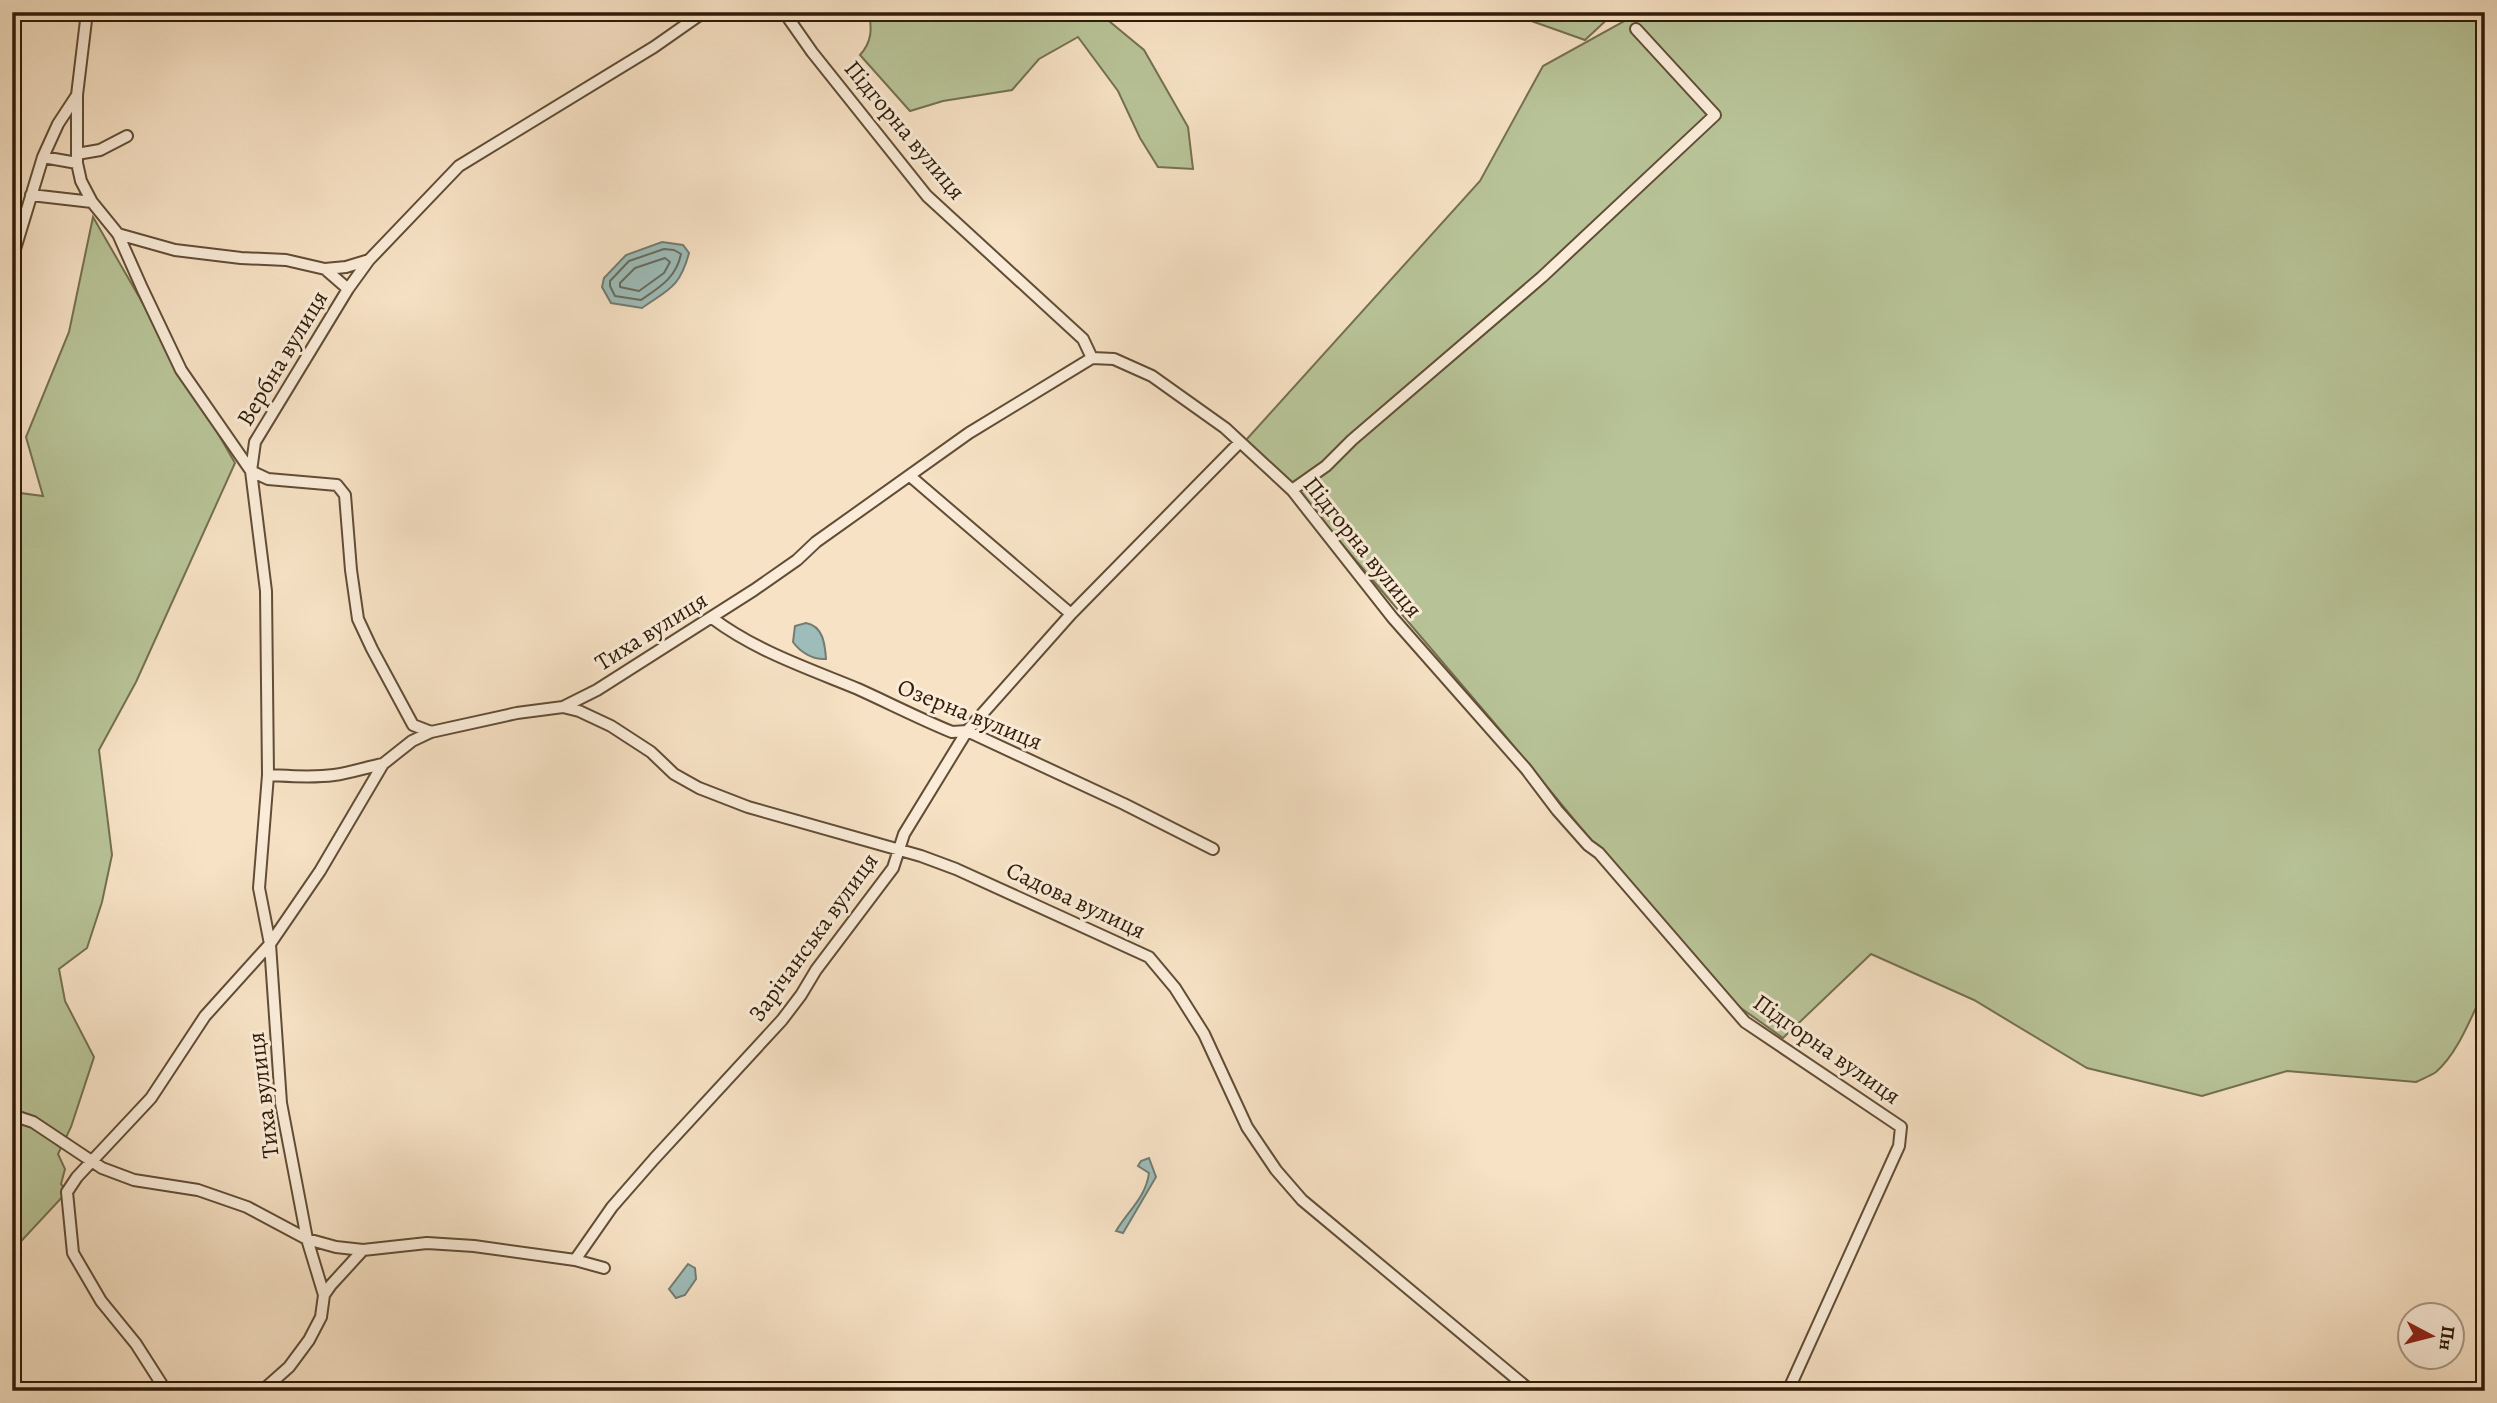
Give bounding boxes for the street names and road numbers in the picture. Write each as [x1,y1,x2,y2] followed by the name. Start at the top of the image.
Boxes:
[837,53,973,207] street label: Підгорна вулиця
[229,284,335,432] street label: Вербна вулиця
[1296,470,1430,624] street label: Підгорна вулиця
[589,584,713,678] street label: Тиха вулиця
[893,670,1047,758] street label: Озерна вулиця
[741,846,885,1028] street label: Зарічанська вулиця
[1001,854,1151,946] street label: Садова вулиця
[1747,986,1907,1112] street label: Підгорна вулиця
[239,1030,287,1160] street label: Тиха вулиця

